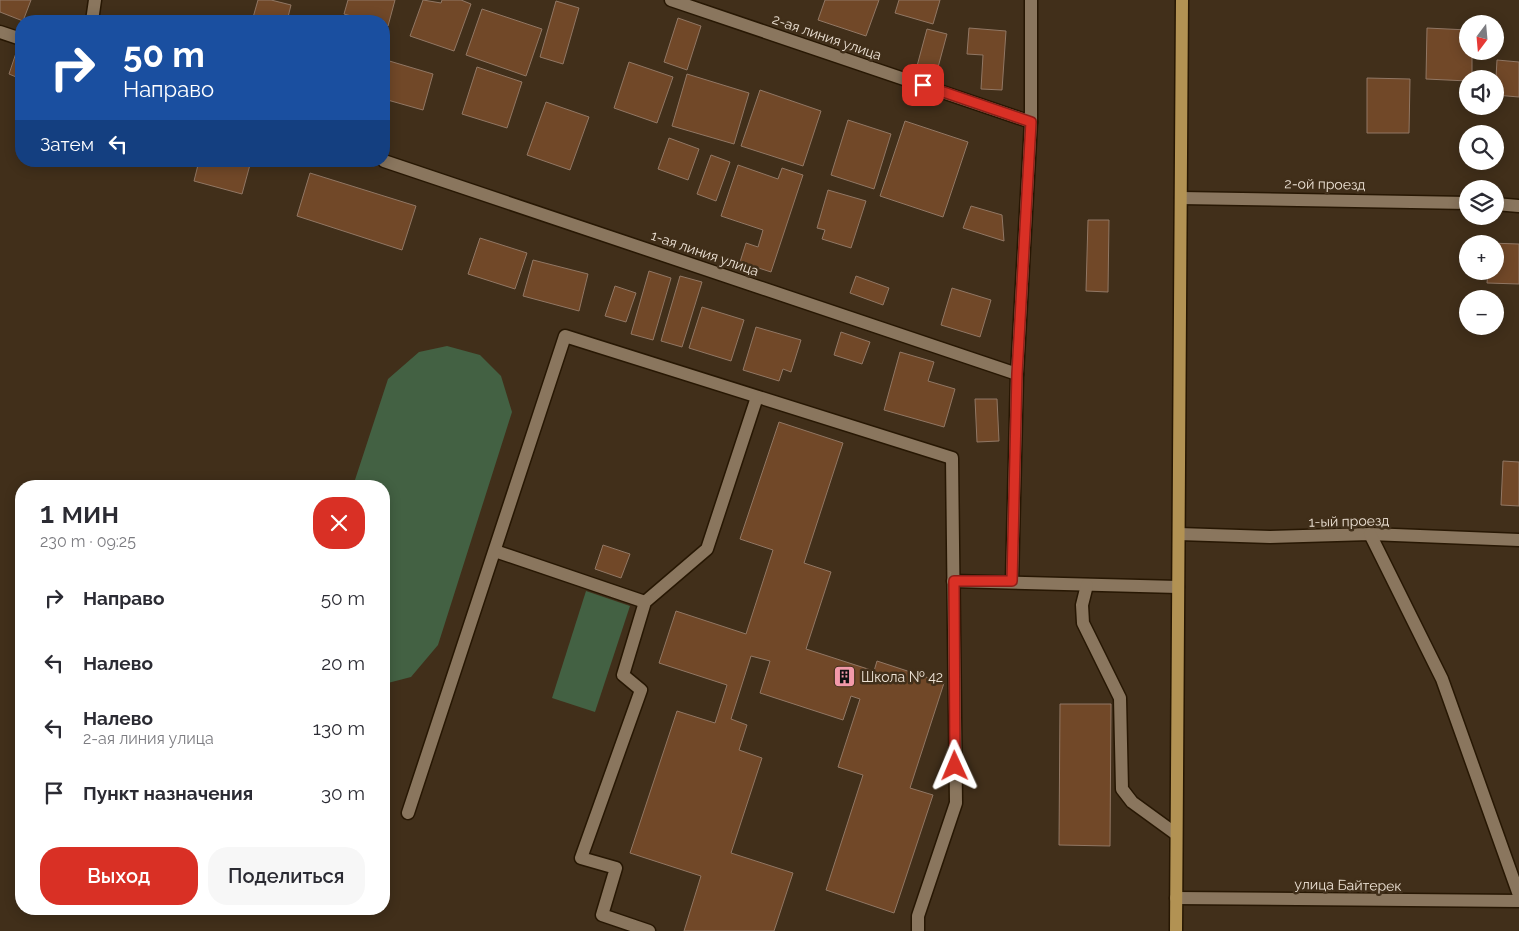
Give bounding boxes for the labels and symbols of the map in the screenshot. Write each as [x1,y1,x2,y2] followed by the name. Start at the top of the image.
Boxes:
[770,11,884,63] street label: 2-ая линия улица
[1459,15,1504,60] north arrow
[902,64,944,106] pin
[1284,175,1366,193] street label: 2-ой проезд
[649,227,761,279] street label: 1-ая линия улица
[1308,512,1390,530] street label: 1-ый проезд
[833,665,857,689] building icon: Школа № 42
[861,669,943,685] place label: Школа № 42
[928,739,980,791] position arrow
[1294,876,1402,894] street label: улица Байтерек

